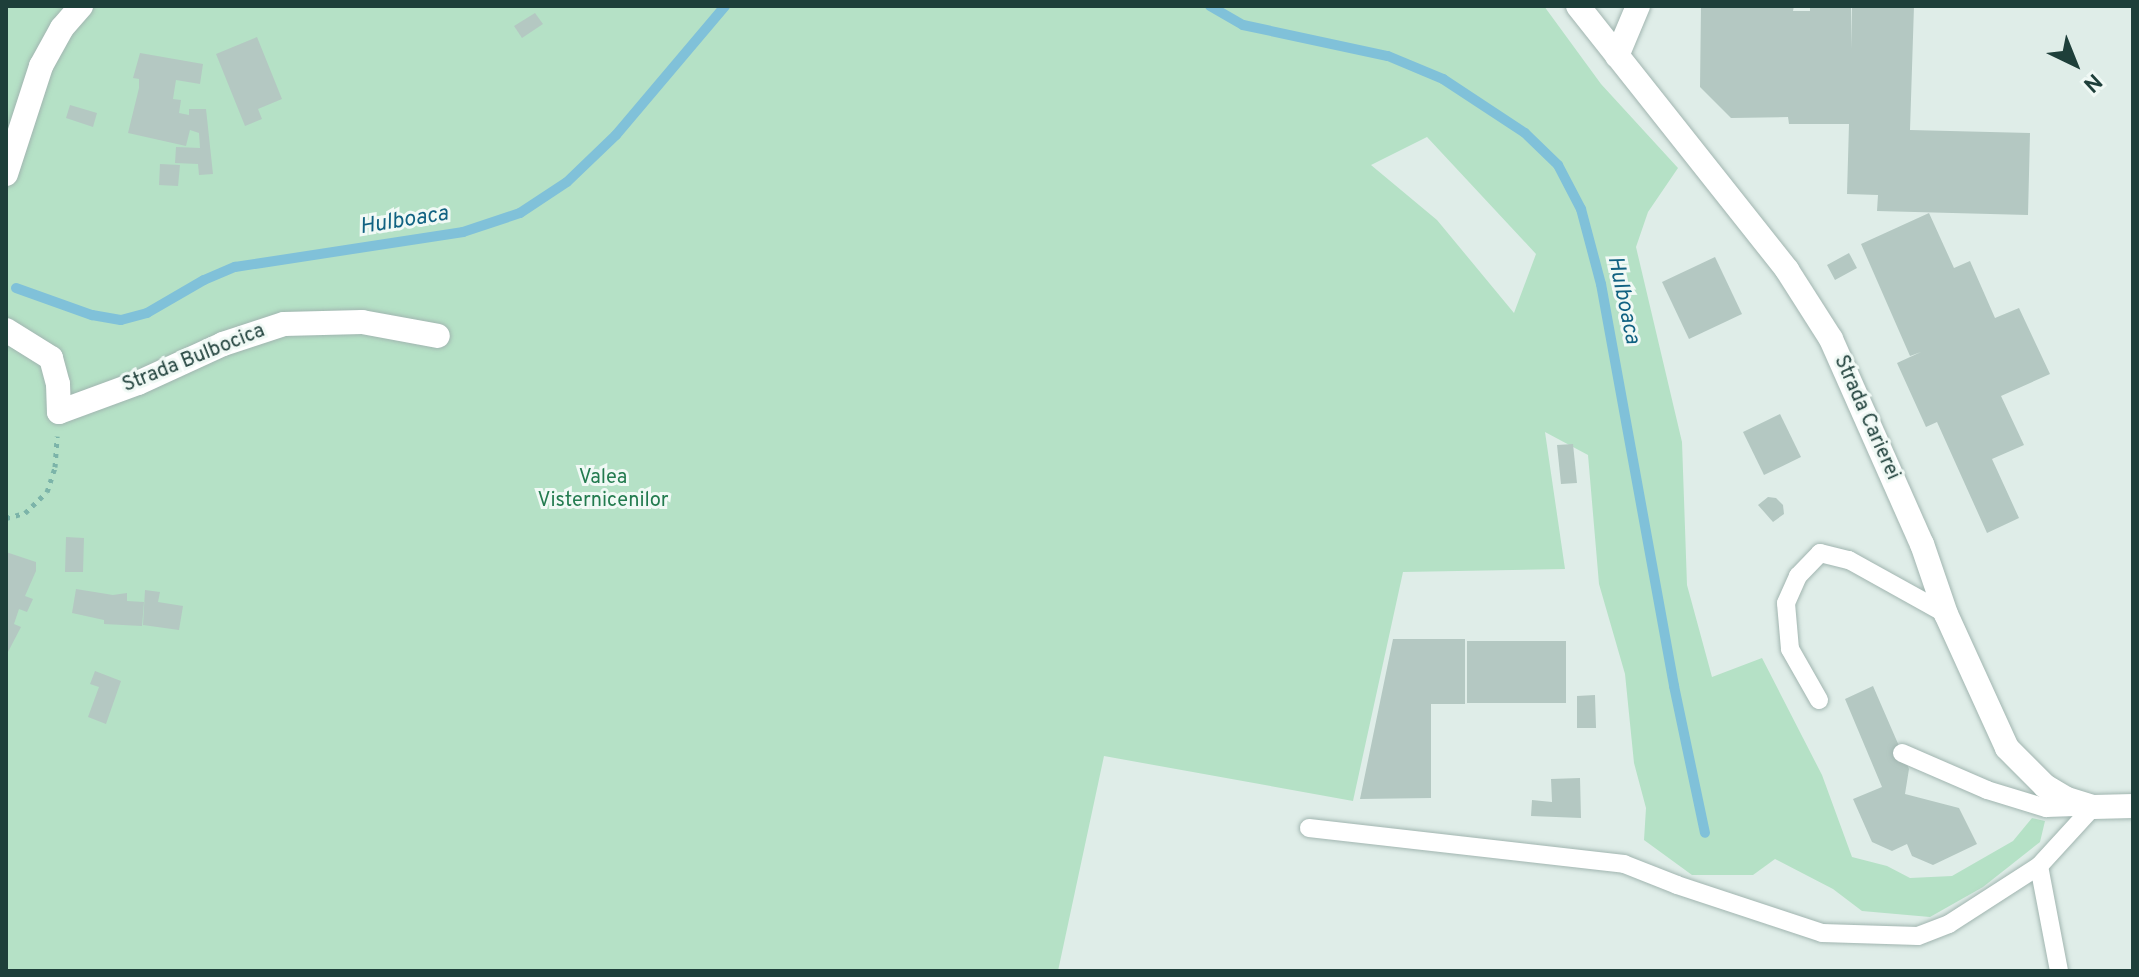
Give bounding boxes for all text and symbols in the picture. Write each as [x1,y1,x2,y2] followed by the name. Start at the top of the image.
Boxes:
[2035,24,2115,104] north arrow
[2077,67,2107,97] text: N
[358,201,450,241] water label: Hulboaca
[1601,254,1645,346] water label: Hulboaca
[119,320,269,398] street label: Strada Bulbocica
[1828,352,1904,484] street label: Strada Carierei
[537,466,669,513] park label: Valea Visternicenilor

